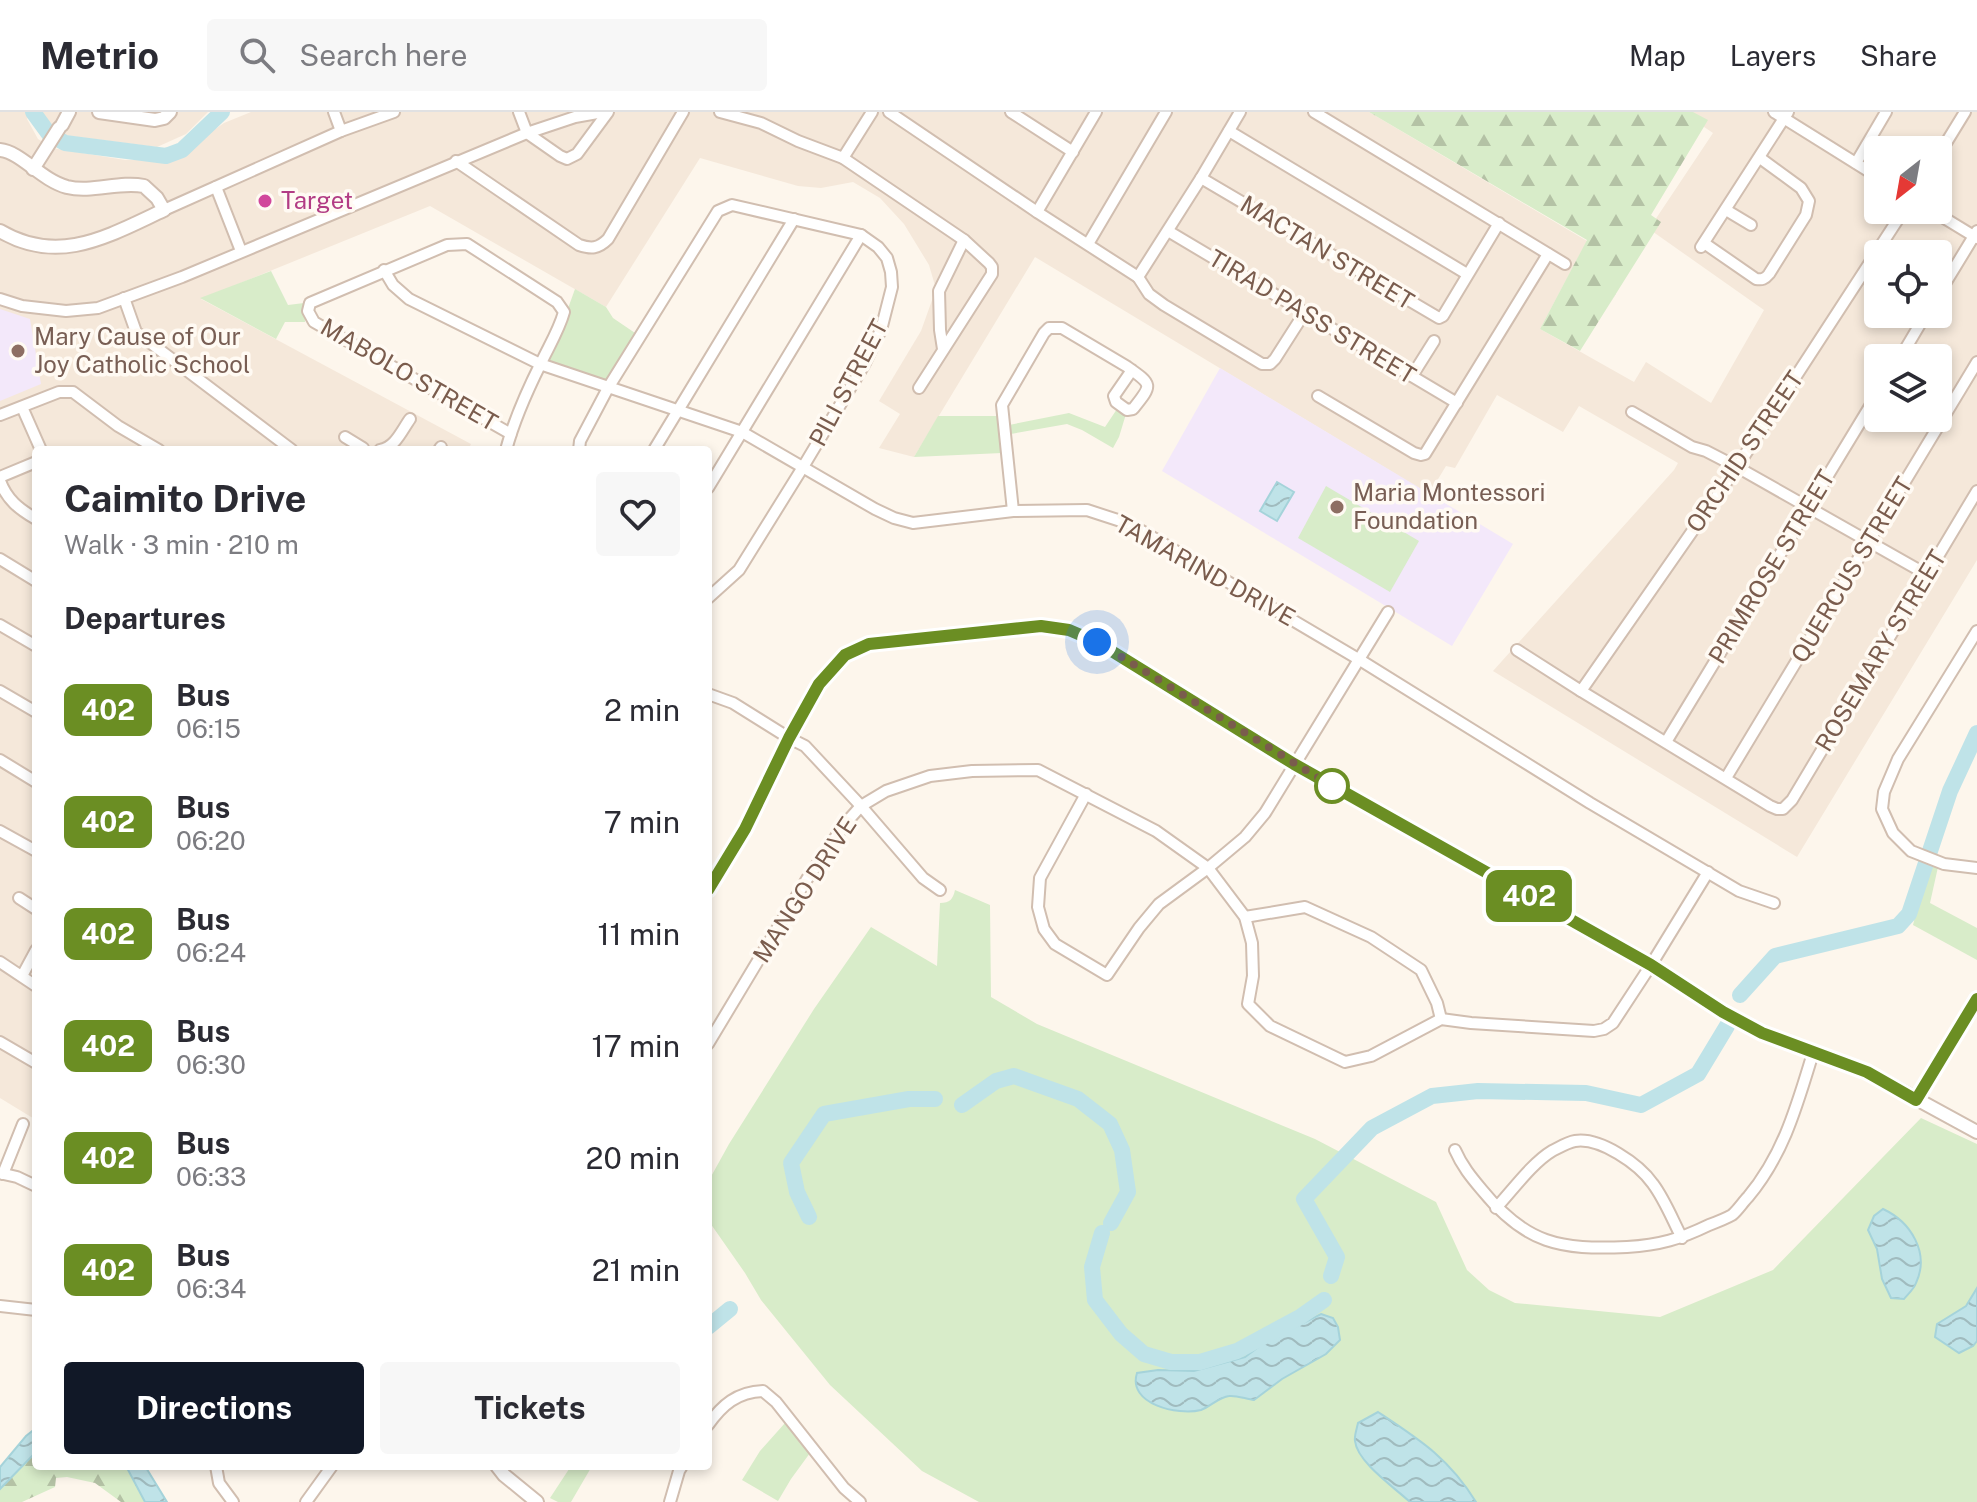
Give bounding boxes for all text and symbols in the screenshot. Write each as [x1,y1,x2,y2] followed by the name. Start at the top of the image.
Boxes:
[207,19,767,91] search box
[40,33,159,78] text: Metrio
[235,33,279,77] icon: search
[299,37,468,73] text: Search here
[1629,39,1686,72] text: Map
[1730,39,1816,72] text: Layers
[1860,39,1937,72] text: Share
[1864,136,1952,224] north arrow
[1864,136,1952,432] map controls
[281,186,353,214] place label: Target
[1236,189,1419,315] street label: MACTAN STREET
[256,192,274,210] marker: Target
[1864,240,1952,328] button: locate
[1204,243,1421,389] street label: TIRAD PASS STREET
[316,312,503,436] street label: MABOLO STREET
[803,314,893,451] street label: PILI STREET
[34,322,250,378] place label: Mary Cause of Our Joy Catholic School
[9,342,27,360] marker: Mary Cause of Our Joy Catholic School
[1864,344,1952,432] button: layers
[1680,365,1808,537] street label: ORCHID STREET
[1702,465,1840,668] street label: PRIMROSE STREET
[596,472,680,556] button: heart
[1785,472,1918,667] street label: QUERCUS STREET
[64,476,307,521] text: Caimito Drive
[1353,478,1546,534] place label: Maria Montessori Foundation
[1328,498,1346,516] marker: Maria Montessori Foundation
[1110,509,1301,631] street label: TAMARIND DRIVE
[64,529,299,560] text: Walk · 3 min · 210 m
[1809,545,1951,756] street label: ROSEMARY STREET
[64,600,226,636] text: Departures
[1077,622,1117,662] your location
[176,677,230,713] text: Bus
[604,692,680,728] text: 2 min
[81,693,135,726] text: 402
[176,713,241,744] text: 06:15
[1315,769,1349,803] unlabelled marker
[176,789,230,825] text: Bus
[604,804,680,840] text: 7 min
[81,805,135,838] text: 402
[747,811,862,968] street label: MANGO DRIVE
[176,825,246,856] text: 06:20
[1483,870,1575,922] line badge: 402
[1502,879,1556,912] text: 402
[176,901,230,937] text: Bus
[597,916,680,952] text: 11 min
[81,917,135,950] text: 402
[176,937,246,968] text: 06:24
[176,1013,230,1049] text: Bus
[592,1028,680,1064] text: 17 min
[81,1029,135,1062] text: 402
[176,1049,246,1080] text: 06:30
[176,1125,230,1161] text: Bus
[586,1140,680,1176] text: 20 min
[81,1141,135,1174] text: 402
[176,1161,246,1192] text: 06:33
[176,1237,230,1273] text: Bus
[592,1252,680,1288] text: 21 min
[81,1253,135,1286] text: 402
[176,1273,246,1304] text: 06:34
[64,1362,364,1454] button: Directions
[380,1362,680,1454] button: Tickets

